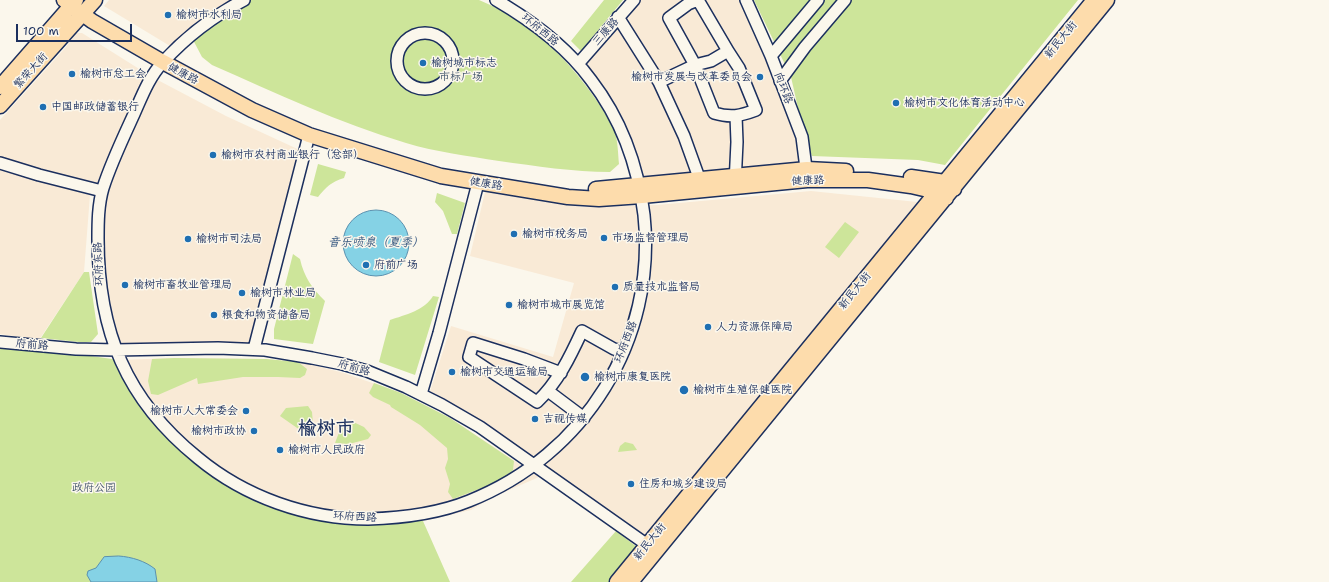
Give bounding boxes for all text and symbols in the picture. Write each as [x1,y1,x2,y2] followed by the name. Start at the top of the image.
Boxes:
[176,8,242,22] place label: 榆树市水利局
[163,10,173,20] marker: 榆树市水利局
[519,11,561,49] street label: 环府西路
[590,15,622,49] street label: 三康路
[18,16,134,42] scale bar
[1042,19,1080,61] street label: 新民大街
[23,23,59,39] text: 100 m
[11,50,51,92] street label: 繁荣大街
[431,56,497,70] place label: 榆树城市标志
[418,58,428,68] marker: 榆树城市标志
[165,60,201,88] street label: 健康路
[80,67,146,81] place label: 榆树市总工会
[67,69,77,79] marker: 榆树市总工会
[439,70,483,84] park label: 市标广场
[631,70,752,84] place label: 榆树市发展与改革委员会
[771,70,795,106] street label: 向环路
[755,72,765,82] marker: 榆树市发展与改革委员会
[904,96,1025,110] place label: 榆树市文化体育活动中心
[891,98,901,108] marker: 榆树市文化体育活动中心
[51,100,139,114] place label: 中国邮政储蓄银行
[38,102,48,112] marker: 中国邮政储蓄银行
[221,148,364,162] place label: 榆树市农村商业银行（总部）
[208,150,218,160] marker: 榆树市农村商业银行（总部）
[791,174,825,188] street label: 健康路
[469,175,503,193] street label: 健康路
[522,227,588,241] place label: 榆树市税务局
[509,229,519,239] marker: 榆树市税务局
[612,231,689,245] place label: 市场监督管理局
[196,232,262,246] place label: 榆树市司法局
[599,233,609,243] marker: 市场监督管理局
[183,234,193,244] marker: 榆树市司法局
[328,236,424,250] water label: 音乐喷泉（夏季）
[91,242,107,286] street label: 环府东路
[374,258,418,272] place label: 府前广场
[361,260,371,270] marker: 府前广场
[836,270,874,312] street label: 新民大街
[133,278,232,292] place label: 榆树市畜牧业管理局
[120,280,130,290] marker: 榆树市畜牧业管理局
[623,280,700,294] place label: 质量技术监督局
[610,282,620,292] marker: 质量技术监督局
[250,286,316,300] place label: 榆树市林业局
[237,288,247,298] marker: 榆树市林业局
[517,298,605,312] place label: 榆树市城市展览馆
[504,300,514,310] marker: 榆树市城市展览馆
[222,308,310,322] place label: 粮食和物资储备局
[209,310,219,320] marker: 粮食和物资储备局
[612,319,640,365] street label: 环府西路
[716,320,793,334] place label: 人力资源保障局
[703,322,713,332] marker: 人力资源保障局
[15,337,49,353] street label: 府前路
[336,357,372,379] street label: 府前路
[460,365,548,379] place label: 榆树市交通运输局
[447,367,457,377] marker: 榆树市交通运输局
[594,370,671,384] place label: 榆树市康复医院
[579,371,591,383] marker: 榆树市康复医院
[693,383,792,397] place label: 榆树市生殖保健医院
[678,384,690,396] marker: 榆树市生殖保健医院
[150,404,238,418] place label: 榆树市人大常委会
[241,406,251,416] marker: 榆树市人大常委会
[543,412,587,426] place label: 吉视传媒
[530,414,540,424] marker: 吉视传媒
[298,418,354,440] district label: 榆树市
[191,424,246,438] place label: 榆树市政协
[249,426,259,436] marker: 榆树市政协
[288,443,365,457] place label: 榆树市人民政府
[275,445,285,455] marker: 榆树市人民政府
[639,477,727,491] place label: 住房和城乡建设局
[626,479,636,489] marker: 住房和城乡建设局
[72,481,116,495] park label: 政府公园
[333,509,377,525] street label: 环府西路
[631,521,669,563] street label: 新民大街

